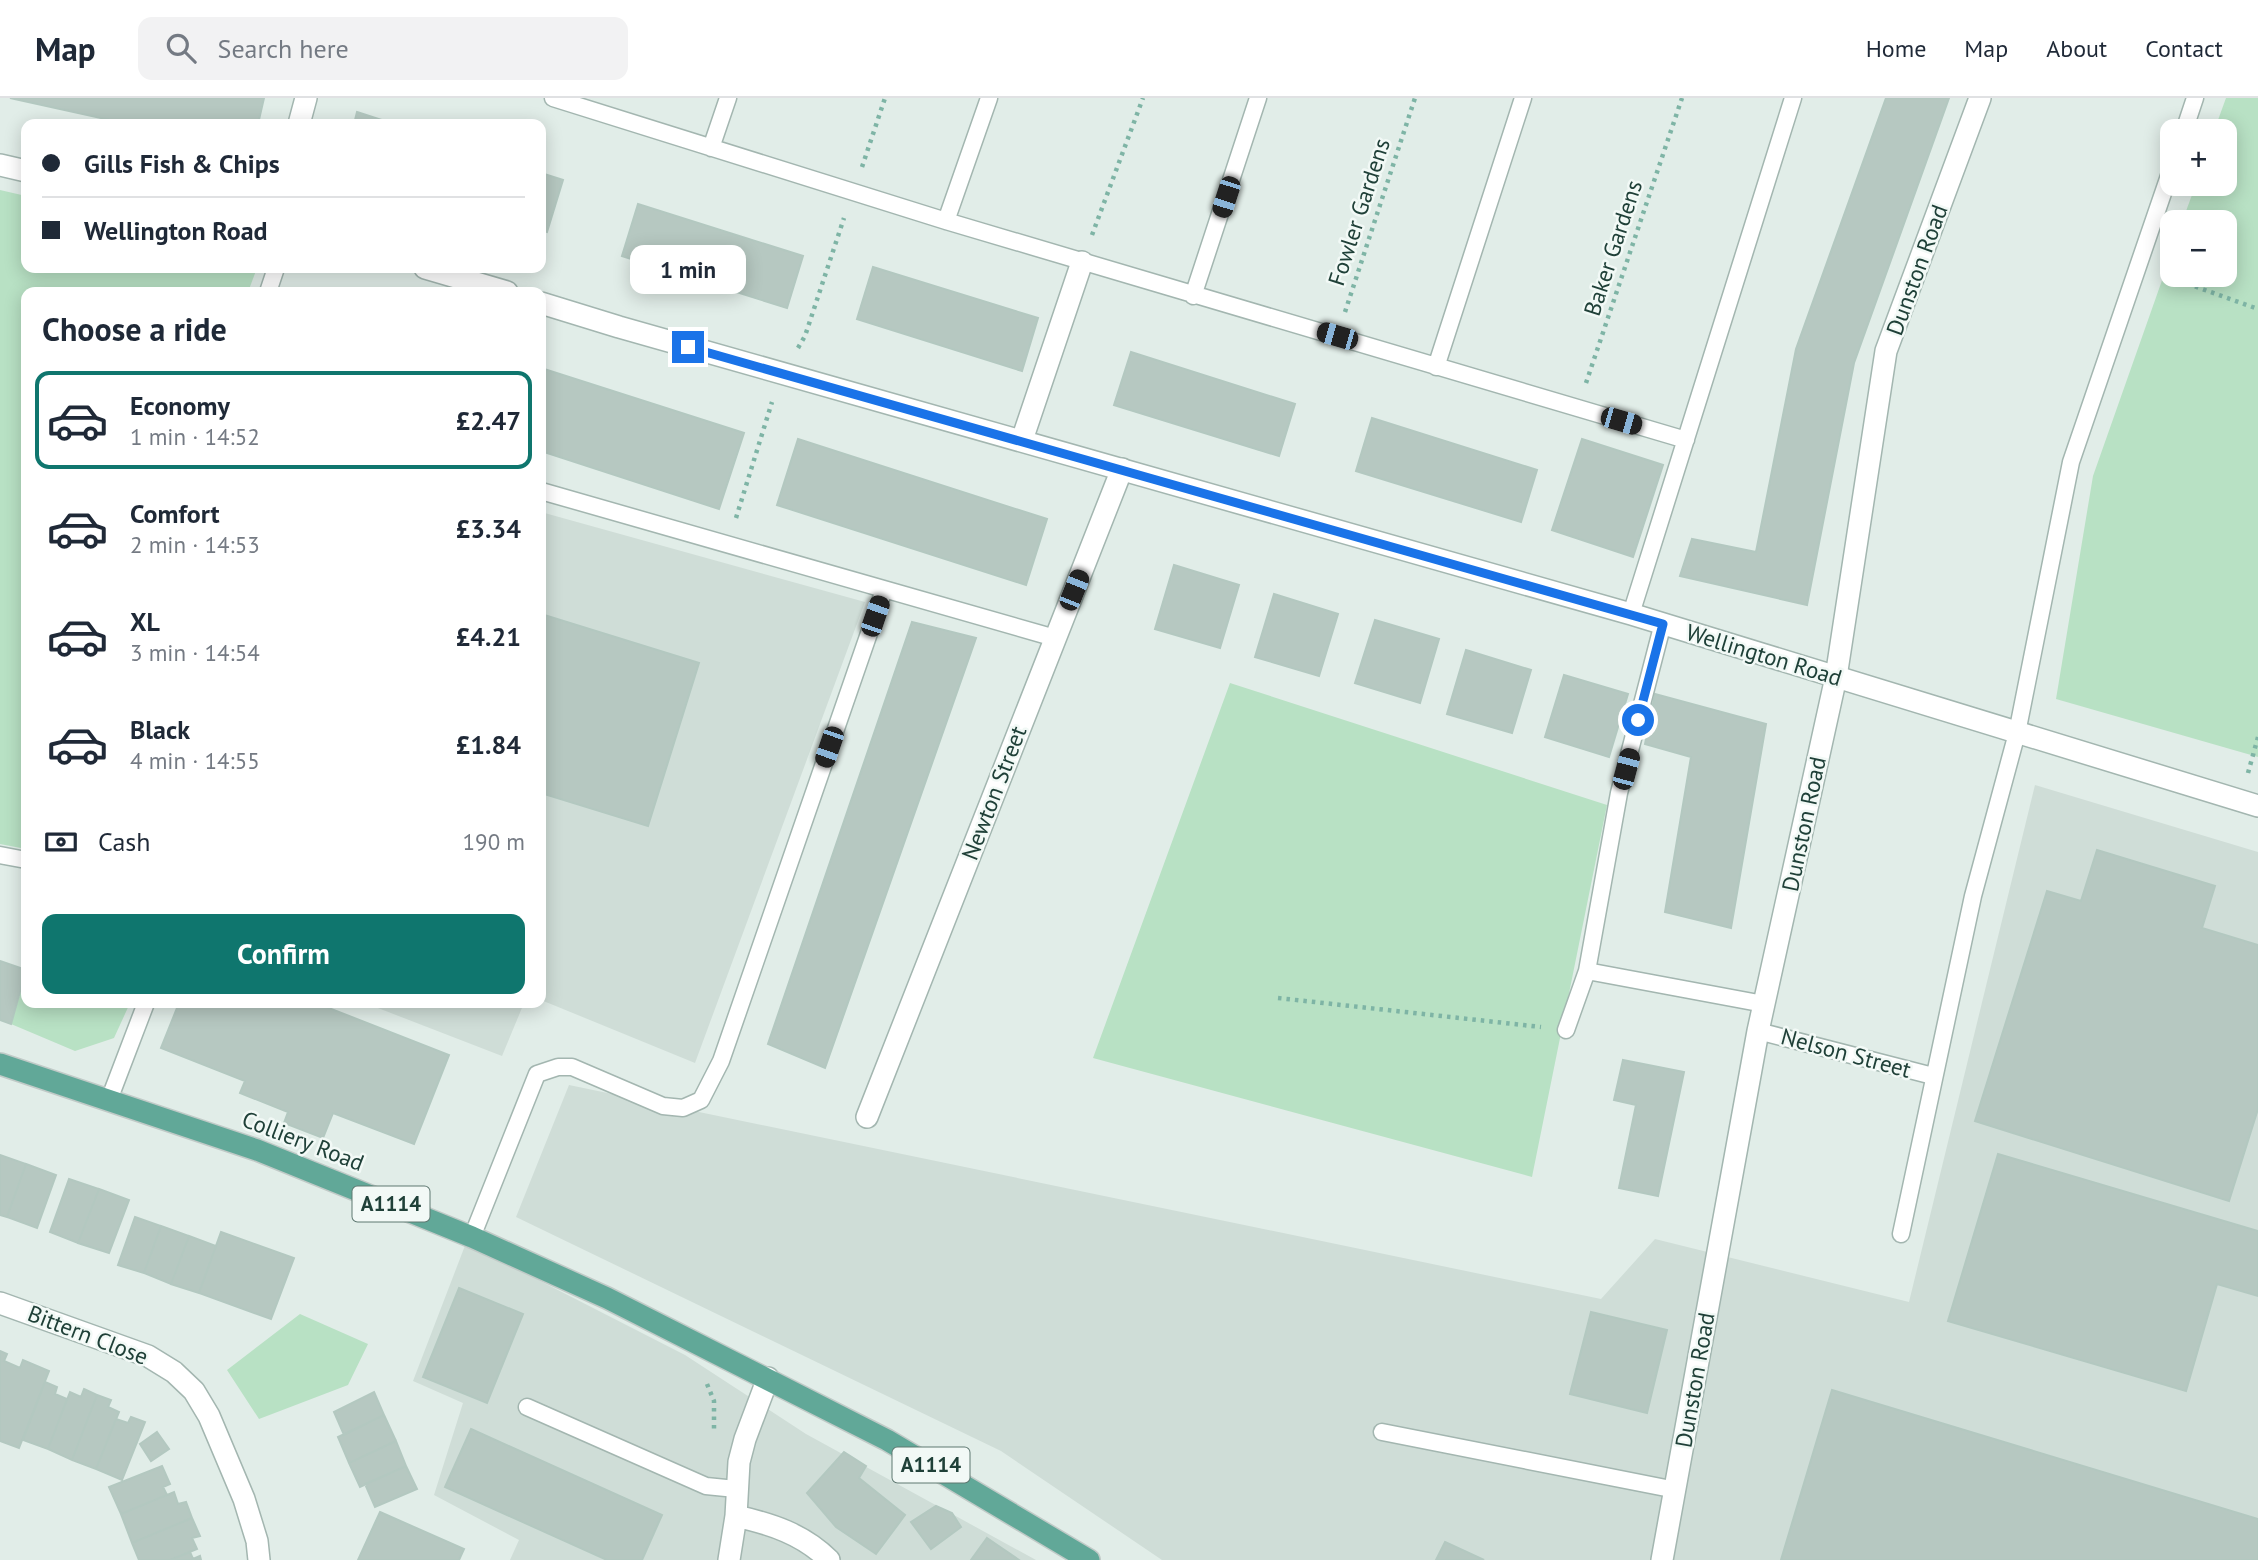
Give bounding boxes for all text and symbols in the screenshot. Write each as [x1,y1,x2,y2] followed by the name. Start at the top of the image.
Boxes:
[138,17,628,80] search box
[35,27,96,70] text: Map
[162,29,200,67] icon: search
[218,32,349,65] text: Search here
[1866,33,1926,64] text: Home
[1964,33,2008,64] text: Map
[2046,33,2107,64] text: About
[2145,33,2223,64] text: Contact
[2160,119,2237,287] map controls
[2160,119,2237,196] button: +
[1321,135,1396,289] street label: Fowler Gardens
[84,147,280,180] text: Gills Fish & Chips
[1210,174,1243,220] car
[1577,176,1648,319] street label: Baker Gardens
[1879,201,1954,339] street label: Dunston Road
[2160,210,2237,287] button: −
[84,214,268,247] text: Wellington Road
[630,246,746,294] callout: 1 min
[660,255,716,284] text: 1 min
[42,308,227,350] text: Choose a ride
[1314,320,1361,352] car
[672,331,704,363] route end
[46,389,109,452] icon: car
[130,389,230,422] text: Economy
[456,404,521,437] text: £2.47
[1598,405,1645,437] car
[130,422,260,451] text: 1 min · 14:52
[46,497,109,560] icon: car
[130,497,220,530] text: Comfort
[456,512,521,545] text: £3.34
[130,530,260,559] text: 2 min · 14:53
[1057,567,1092,613] car
[859,593,892,639] car
[46,605,109,668] icon: car
[130,605,160,638] text: XL
[1683,617,1846,692] street label: Wellington Road
[456,620,521,653] text: £4.21
[130,638,260,667] text: 3 min · 14:54
[1622,704,1654,736] route start
[46,713,109,776] icon: car
[130,713,190,746] text: Black
[955,722,1032,864] street label: Newton Street
[813,724,846,770] car
[456,728,521,761] text: £1.84
[130,746,260,775] text: 4 min · 14:55
[1611,746,1642,792] car
[1775,754,1832,894] street label: Dunston Road
[42,823,80,861] icon: cash
[98,825,150,858] text: Cash
[463,827,525,856] text: 190 m
[42,914,525,994] button: Confirm
[1778,1021,1914,1084] street label: Nelson Street
[238,1104,368,1177] street label: Colliery Road
[352,1186,430,1222] road number: A1114
[24,1298,153,1371] street label: Bittern Close
[1668,1310,1721,1450] street label: Dunston Road
[892,1448,970,1482] road number: A1114

